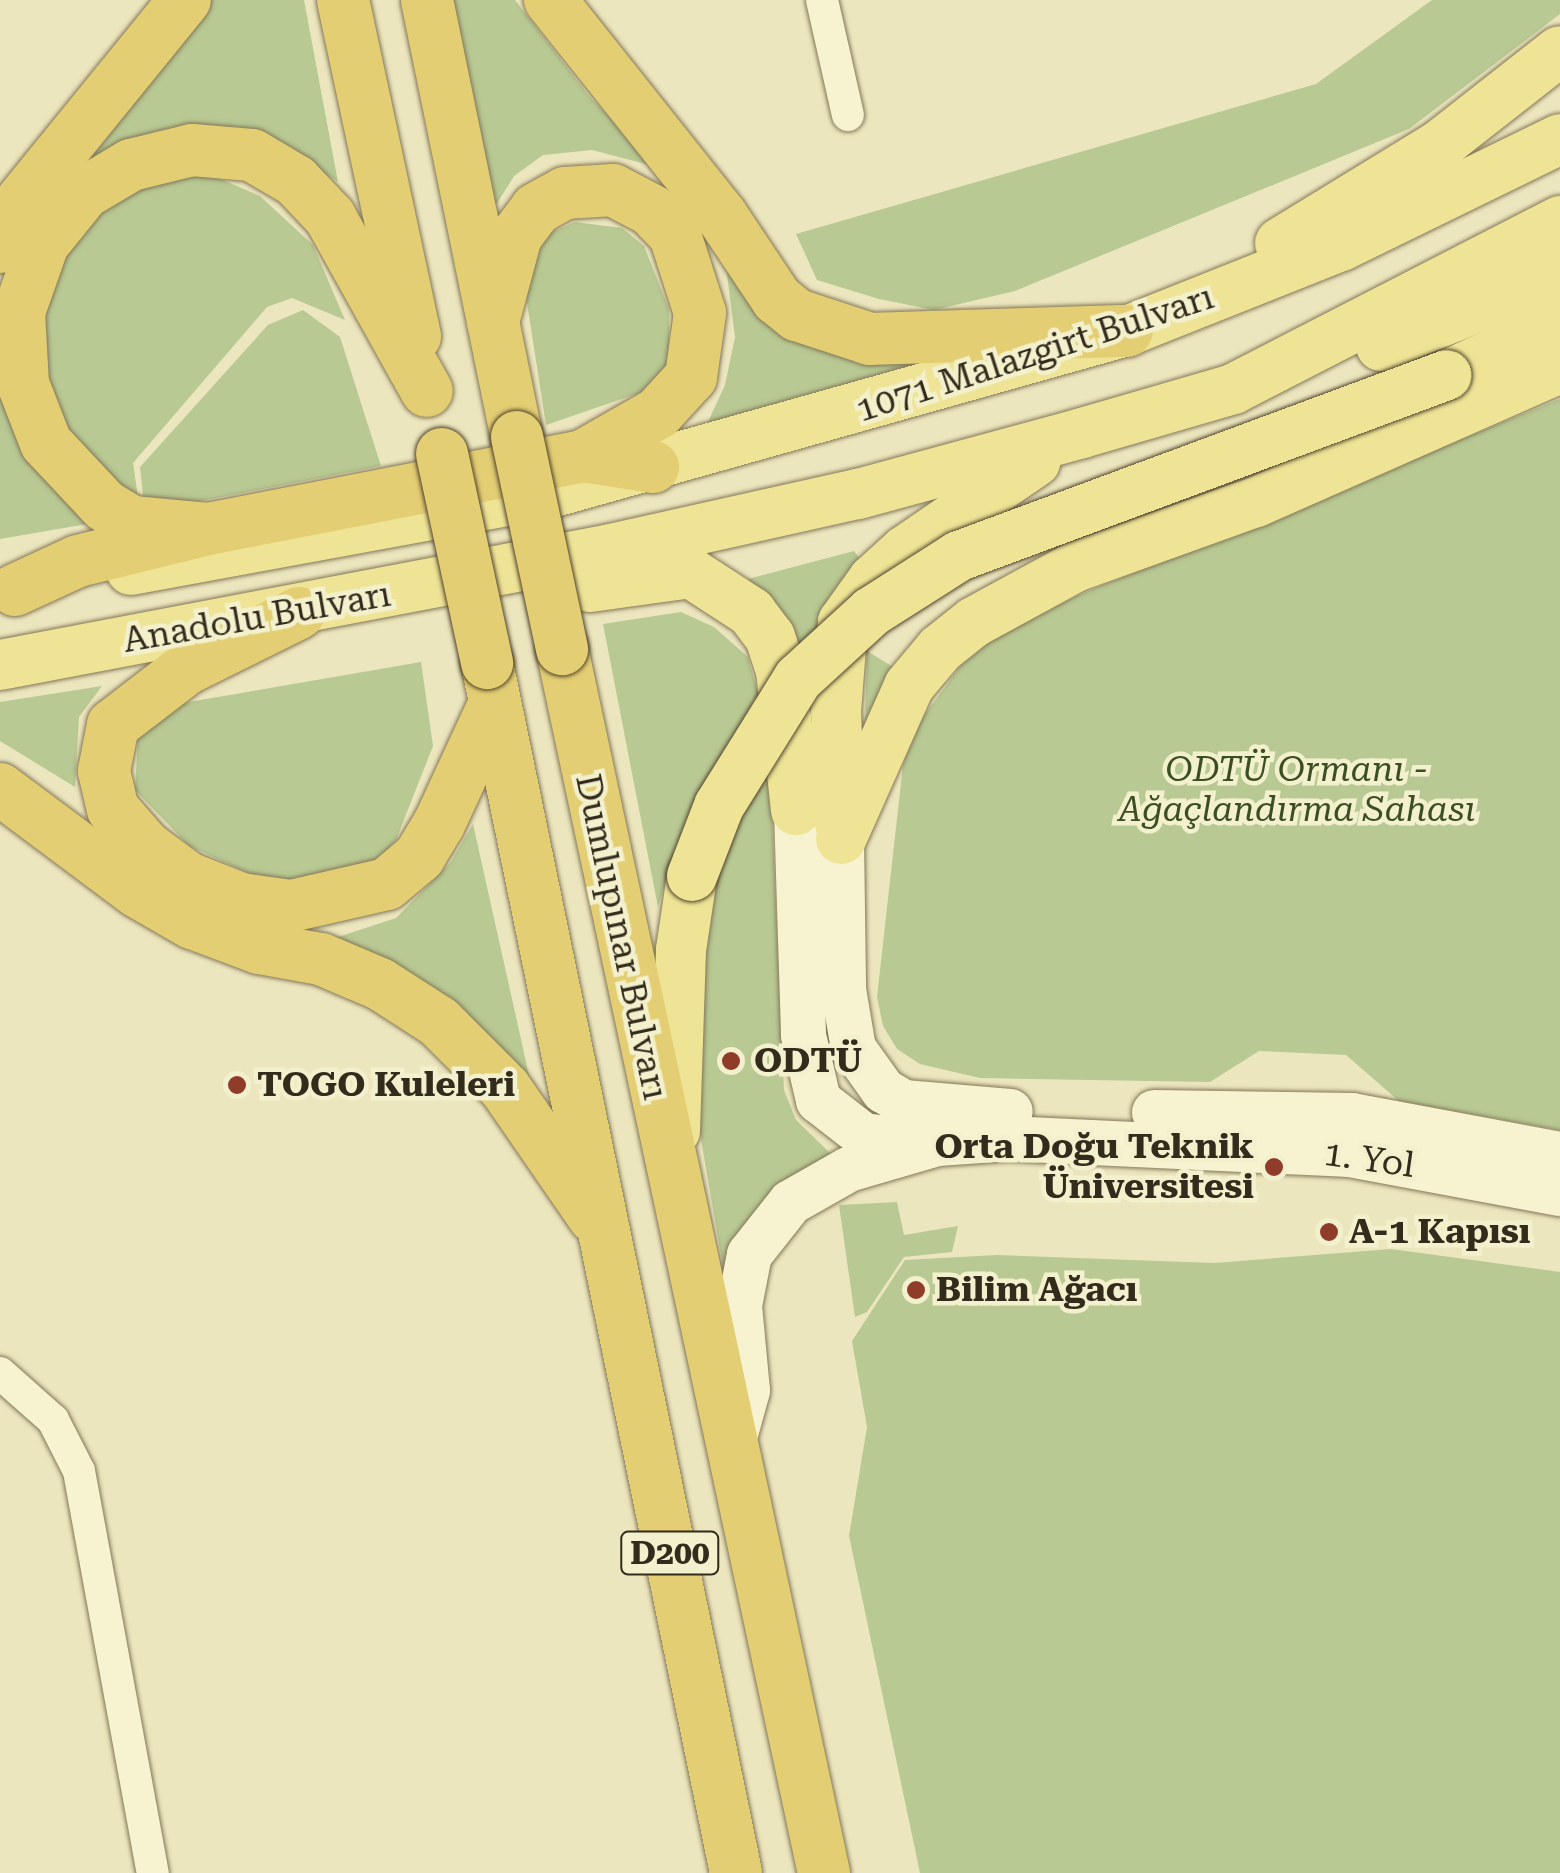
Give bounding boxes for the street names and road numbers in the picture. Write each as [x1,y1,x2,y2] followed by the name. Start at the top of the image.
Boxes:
[851,276,1219,432] street label: 1071 Malazgirt Bulvarı
[120,574,394,662] street label: Anadolu Bulvarı
[566,770,676,1104] street label: Dumlupınar Bulvarı
[1321,1133,1417,1187] street label: 1. Yol
[620,1526,720,1580] road number: D200

